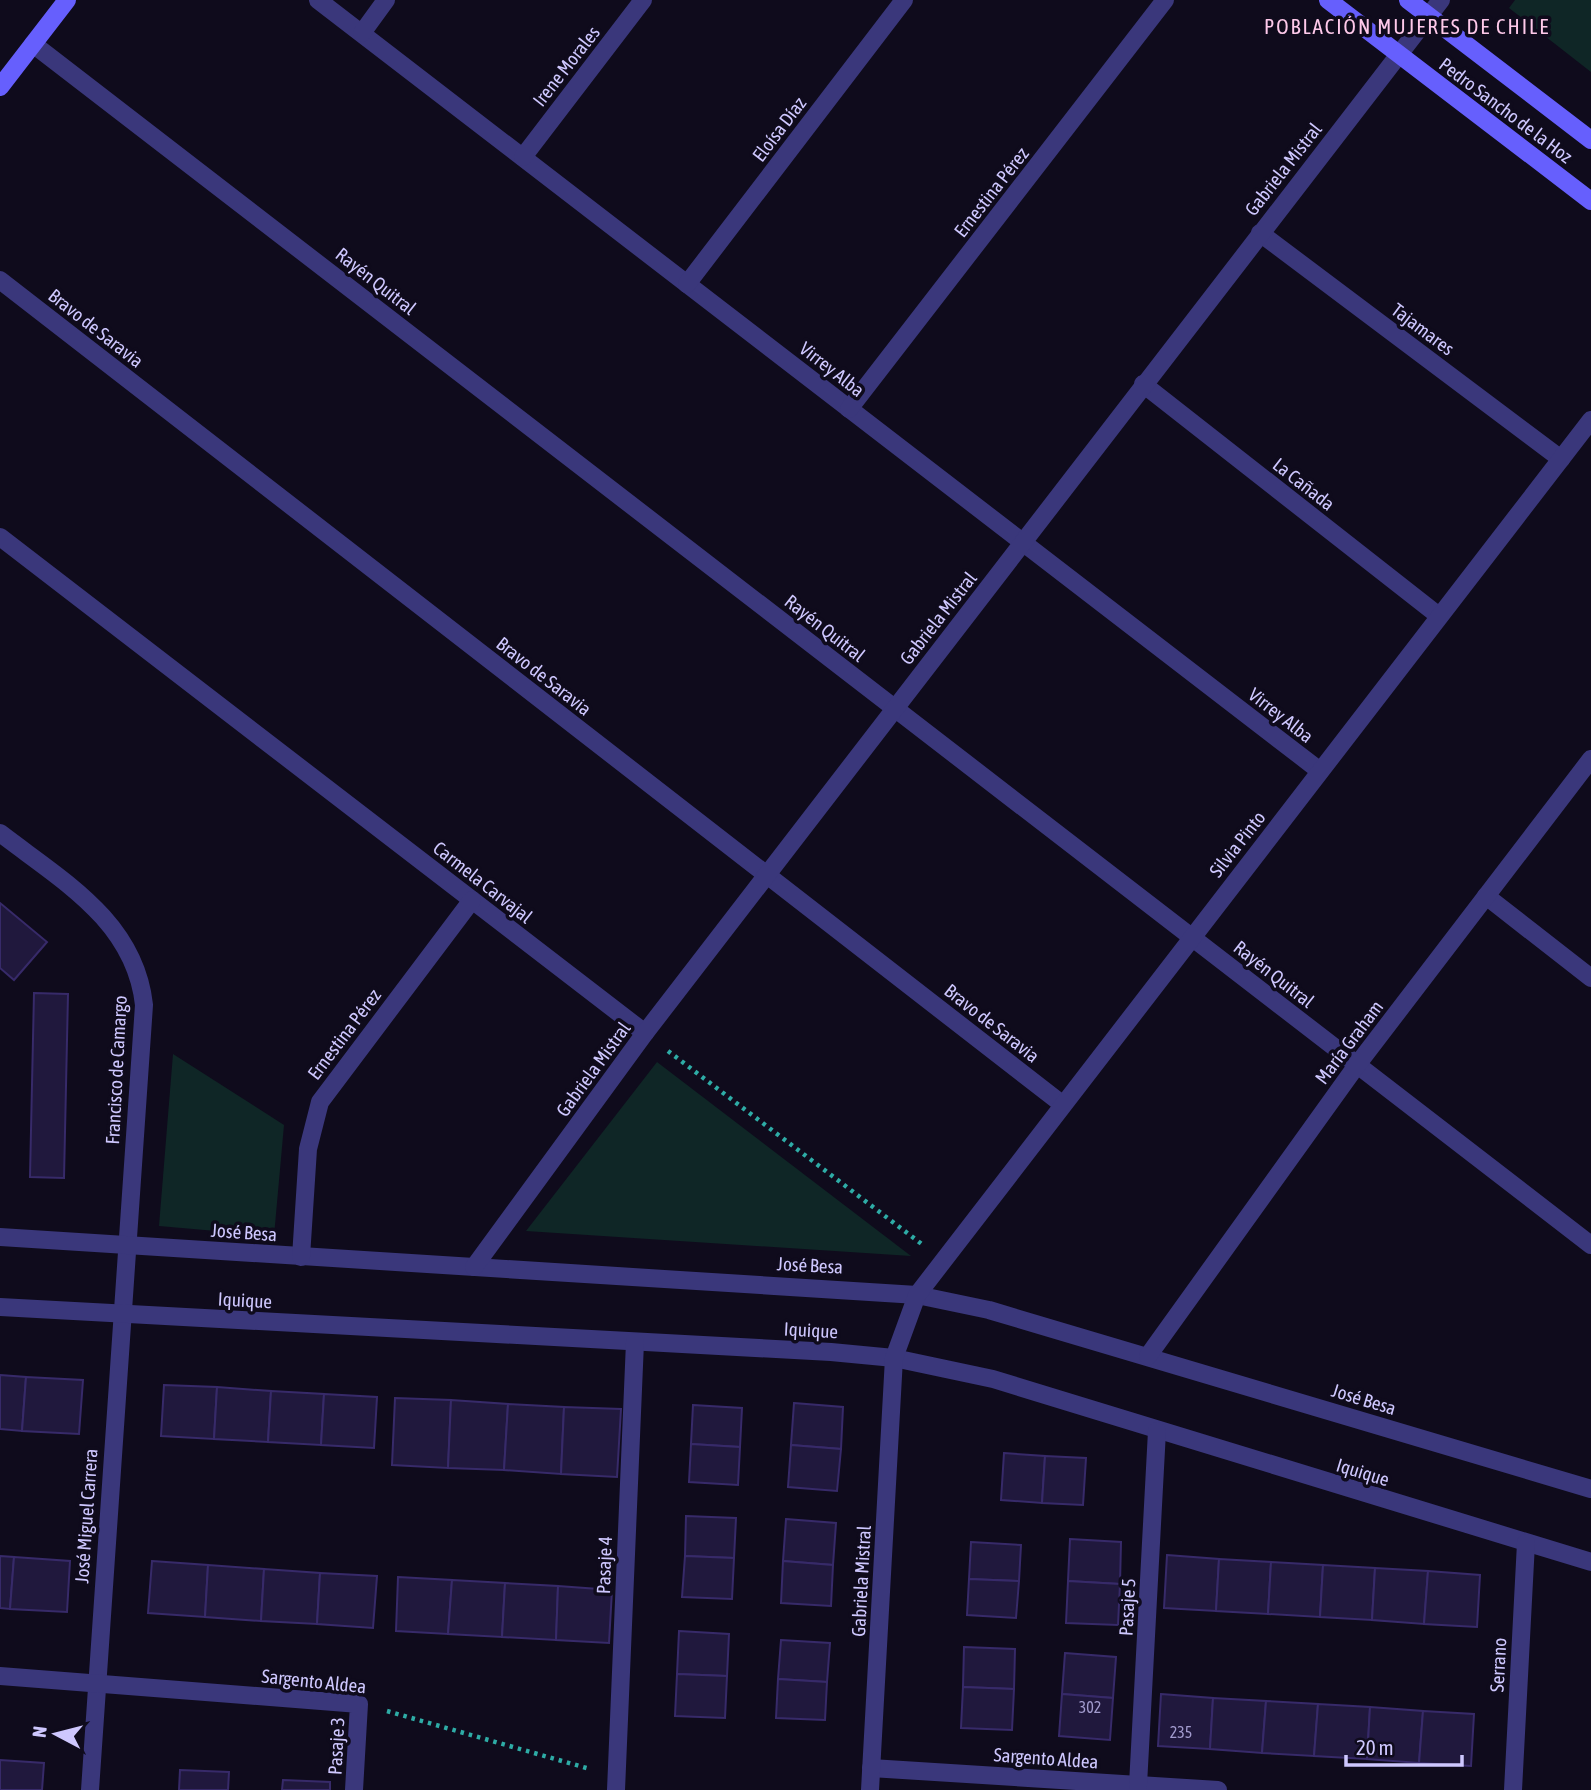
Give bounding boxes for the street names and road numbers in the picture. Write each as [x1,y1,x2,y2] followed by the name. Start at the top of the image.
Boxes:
[528,21,604,110] street label: Irene Morales
[1435,53,1577,167] street label: Pedro Sancho de la Hoz
[748,92,810,166] street label: Eloísa Díaz
[1240,118,1326,220] street label: Gabriela Mistral
[949,143,1033,241] street label: Ernestina Pérez
[332,243,420,319] street label: Rayén Quitral
[44,284,148,372] street label: Bravo de Saravia
[1387,298,1459,360] street label: Tajamares
[795,337,869,401] street label: Virrey Alba
[1269,453,1339,515] street label: La Cañada
[895,567,981,669] street label: Gabriela Mistral
[781,590,869,666] street label: Rayén Quitral
[492,632,596,720] street label: Bravo de Saravia
[1244,683,1318,747] street label: Virrey Alba
[1204,807,1270,881] street label: Silvia Pinto
[429,837,537,927] street label: Carmela Carvajal
[1230,936,1318,1012] street label: Rayén Quitral
[940,979,1044,1067] street label: Bravo de Saravia
[303,984,385,1084] street label: Ernestina Pérez
[101,995,131,1145] street label: Francisco de Camargo
[1310,996,1388,1088] street label: María Graham
[551,1017,635,1121] street label: Gabriela Mistral
[210,1219,278,1245] street label: José Besa
[776,1252,844,1278] street label: José Besa
[217,1288,273,1312] street label: Iquique
[783,1318,839,1342] street label: Iquique
[1329,1379,1399,1419] street label: José Besa
[70,1448,102,1584] street label: José Miguel Carrera
[1334,1454,1392,1490] street label: Iquique
[847,1525,875,1637] street label: Gabriela Mistral
[592,1536,616,1594] street label: Pasaje 4
[1115,1578,1139,1636] street label: Pasaje 5
[1486,1637,1510,1693] street label: Serrano
[261,1665,367,1697] street label: Sargento Aldea
[324,1717,348,1775] street label: Pasaje 3
[993,1743,1099,1773] street label: Sargento Aldea

